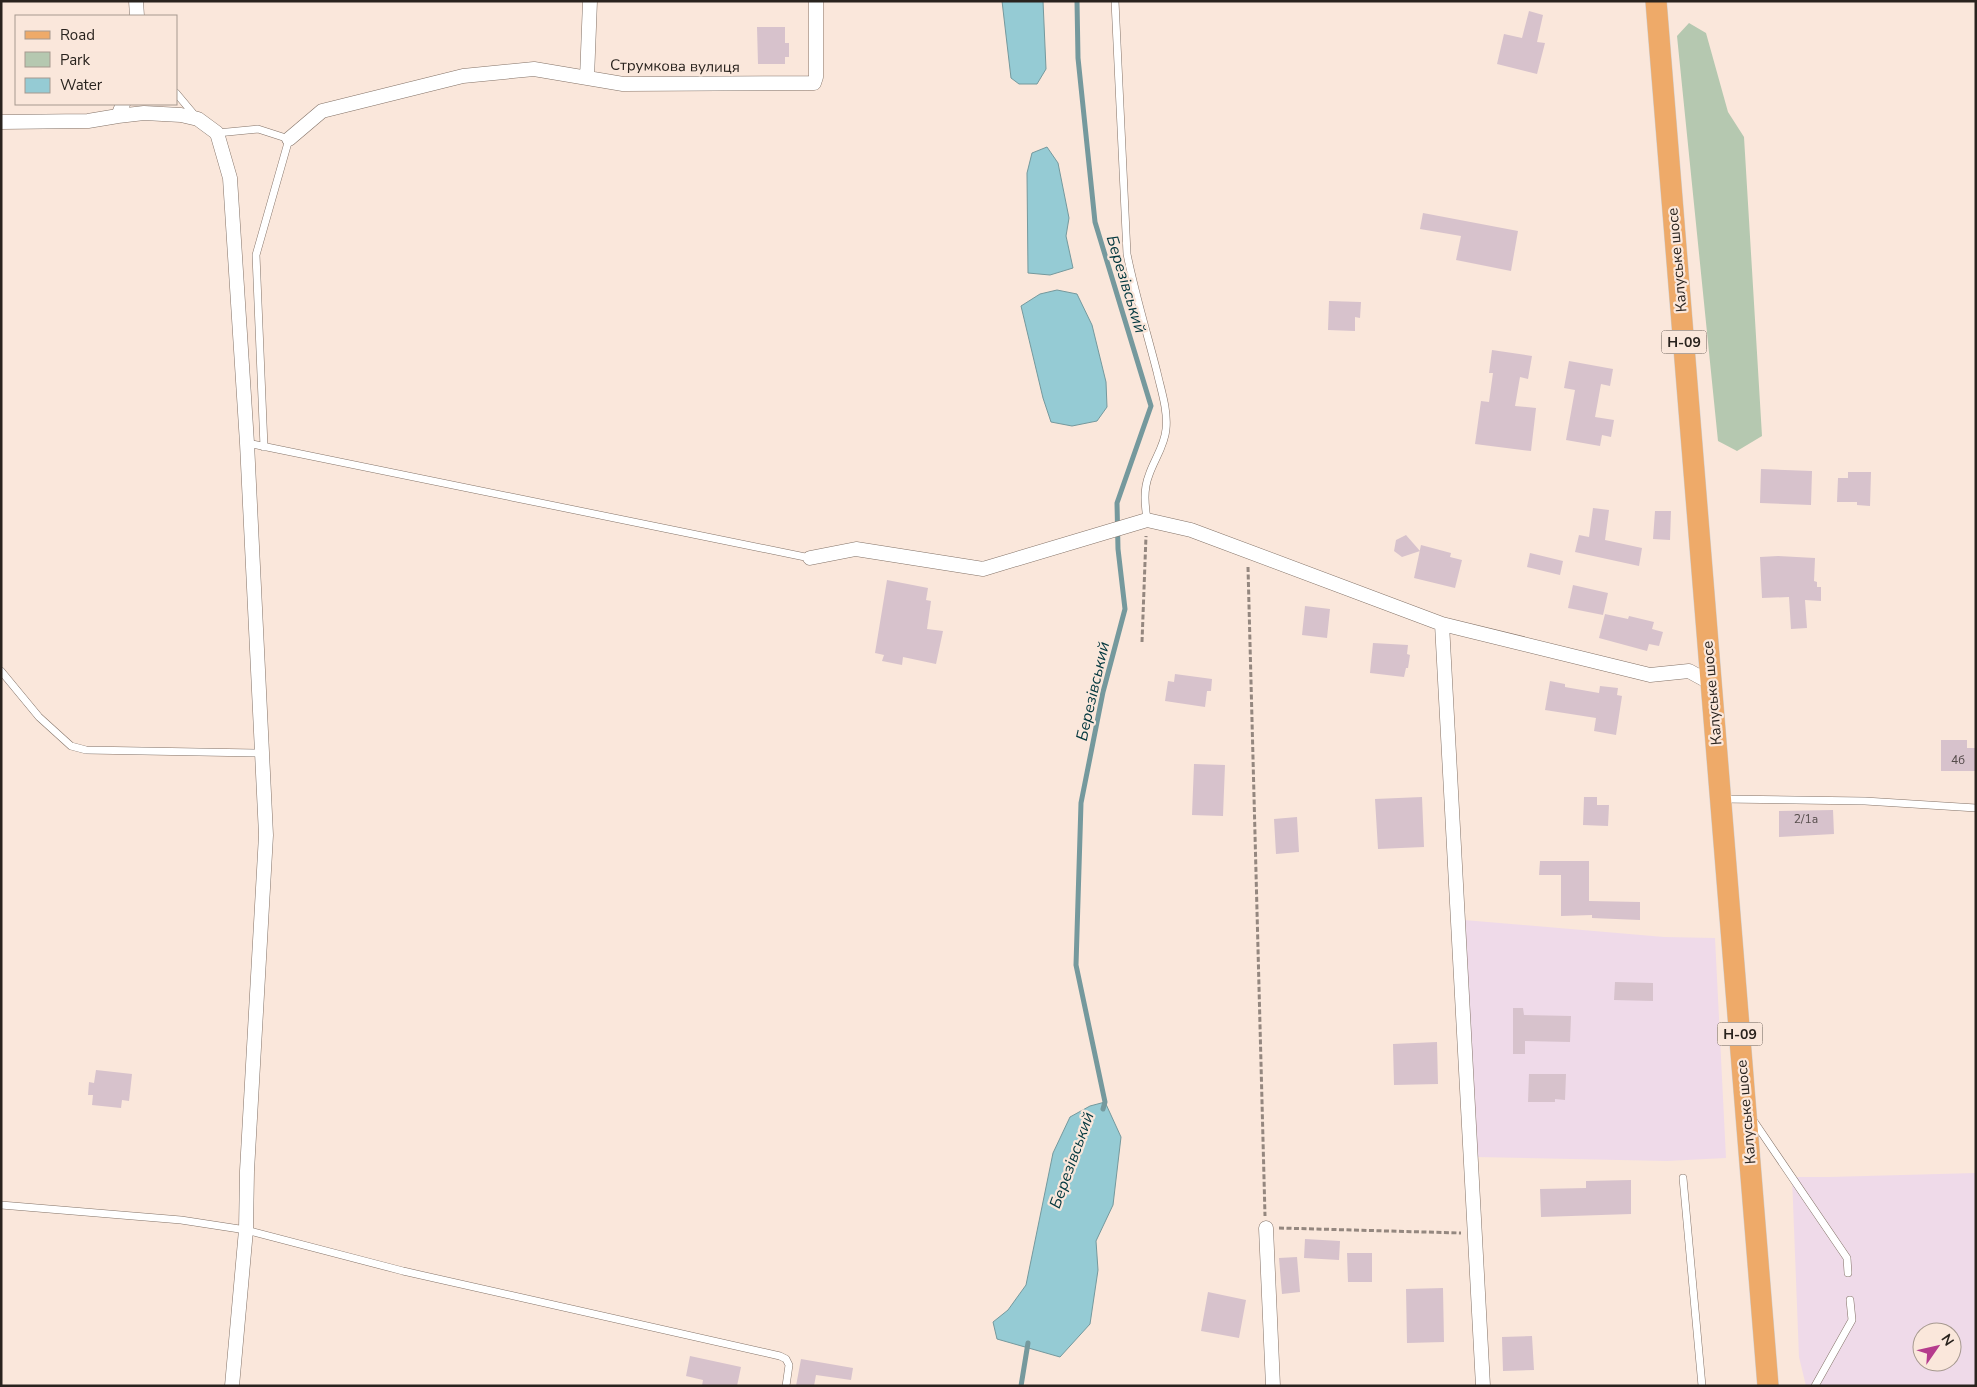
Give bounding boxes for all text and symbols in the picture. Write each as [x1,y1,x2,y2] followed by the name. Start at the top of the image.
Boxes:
[15,15,178,105] legend
[60,25,95,45] text: Road
[60,50,90,70] text: Park
[610,55,740,77] street label: Струмкова вулиця
[60,75,103,95] text: Water
[1662,207,1692,313] street label: Калуське шосе
[1101,233,1151,336] water label: Березівський
[1662,331,1706,354] road number: Н-09
[1071,639,1115,743] water label: Березівський
[1697,640,1727,746] street label: Калуське шосе
[1951,752,1965,768] house number: 4б
[1794,811,1818,827] house number: 2/1а
[1718,1022,1762,1046] road number: Н-09
[1731,1059,1761,1165] street label: Калуське шосе
[1044,1109,1100,1212] water label: Березівський
[1912,1322,1962,1372] north arrow
[1937,1330,1958,1350] text: N

